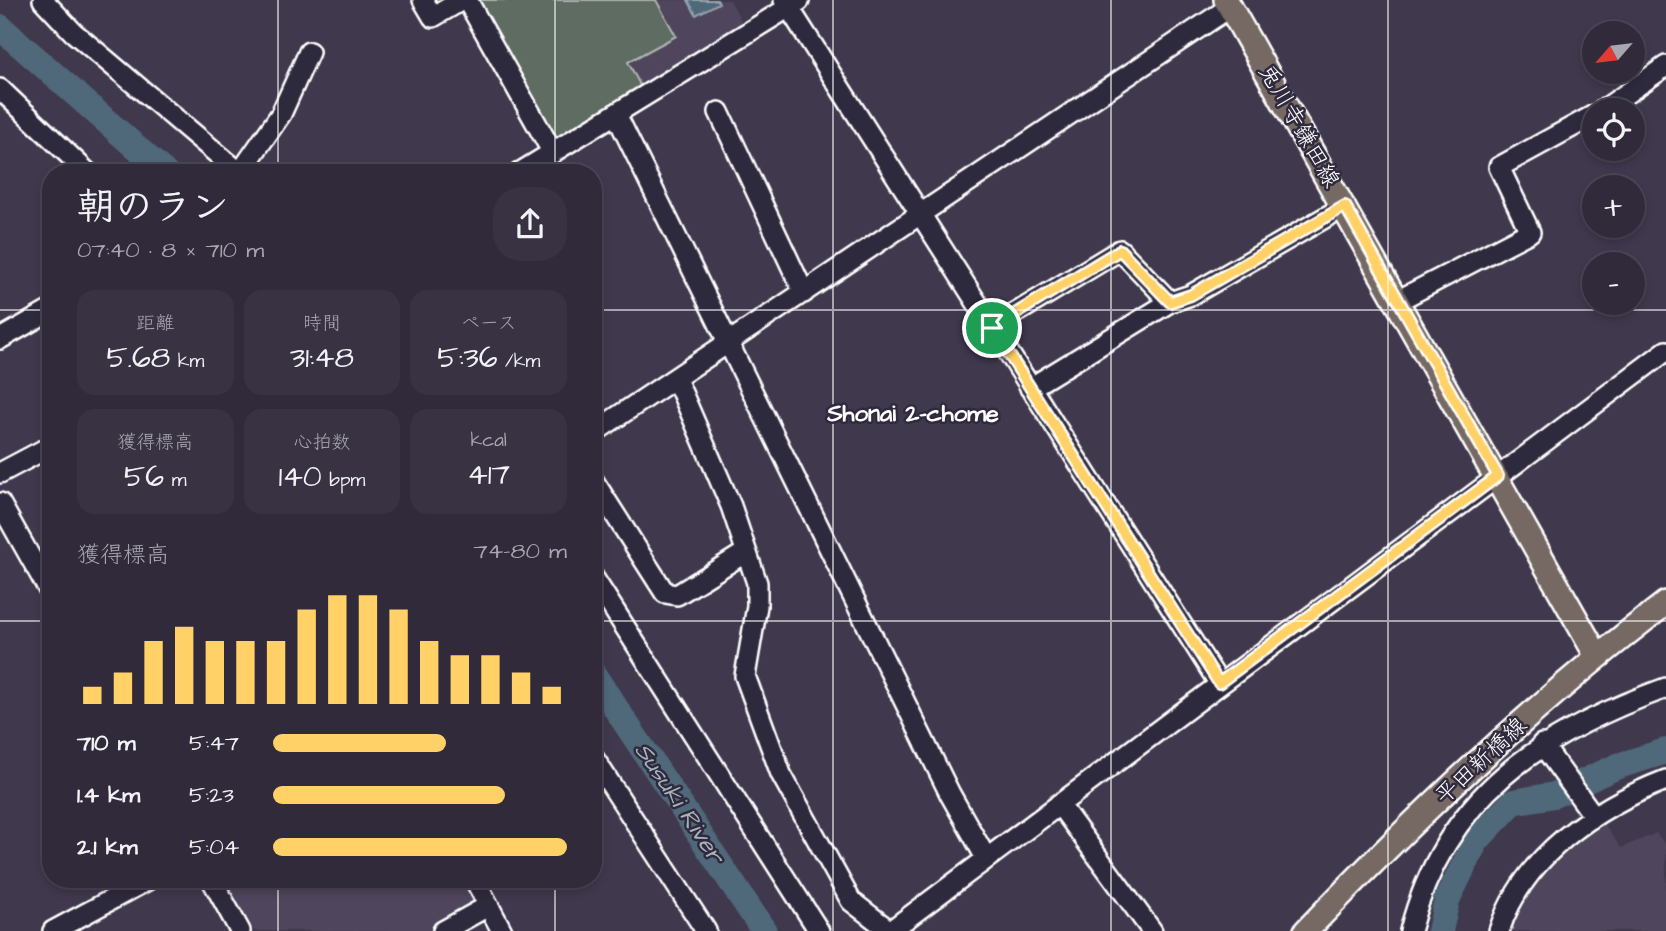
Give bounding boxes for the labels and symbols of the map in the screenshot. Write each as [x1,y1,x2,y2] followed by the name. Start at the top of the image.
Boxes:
[1582,21,1645,84] north arrow
[1251,58,1347,194] street label: 兎川寺鎌田線
[962,298,1022,358] pin
[826,397,999,431] district label: Shonai 2-chome
[1428,710,1534,812] street label: 平田新橋線
[626,736,734,873] water label: Susuki River

